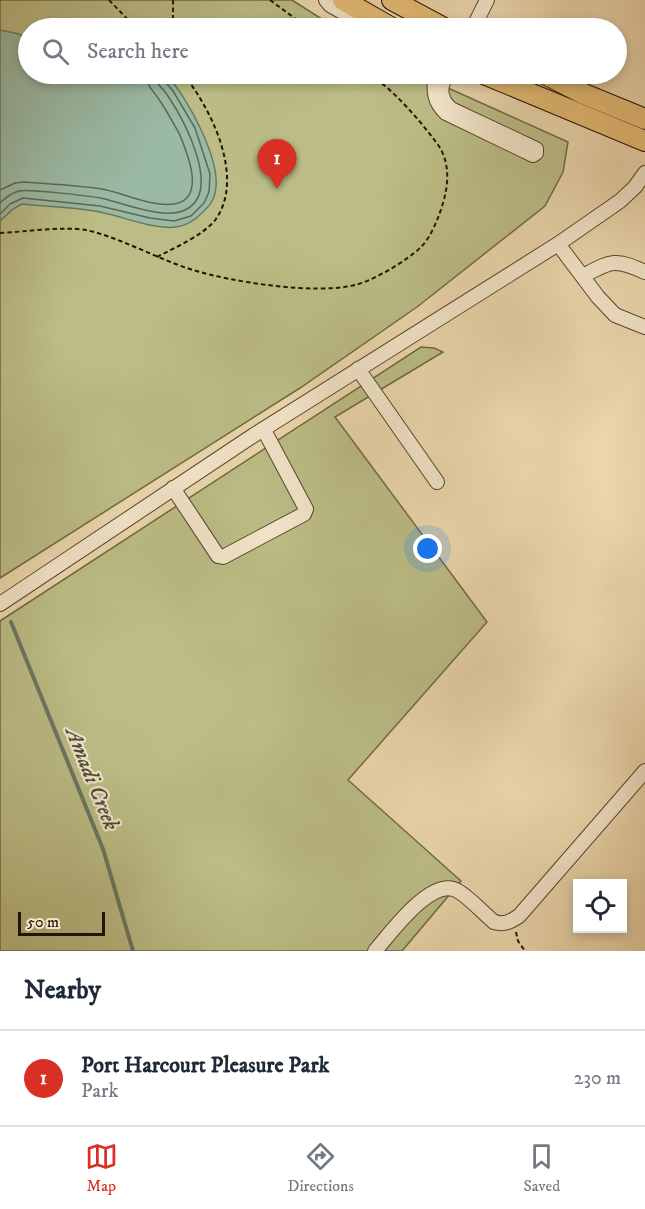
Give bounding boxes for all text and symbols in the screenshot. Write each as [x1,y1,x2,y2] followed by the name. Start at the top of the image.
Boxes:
[18,18,627,84] search box
[39,35,72,68] icon: search
[87,38,189,65] text: Search here
[258,140,296,189] pin: 1
[413,534,442,563] your location
[58,721,125,835] water label: Amadi Creek
[573,879,627,933] map controls
[573,879,627,933] button: locate
[18,909,105,936] scale bar
[27,912,59,932] text: 50 m
[24,974,101,1007] text: Nearby
[81,1052,329,1079] text: Port Harcourt Pleasure Park
[40,1066,47,1091] text: 1
[574,1066,621,1091] text: 230 m
[81,1079,118,1104] text: Park
[85,1140,118,1196] tab: Map
[287,1140,354,1196] tab: Directions
[523,1140,560,1196] tab: Saved

